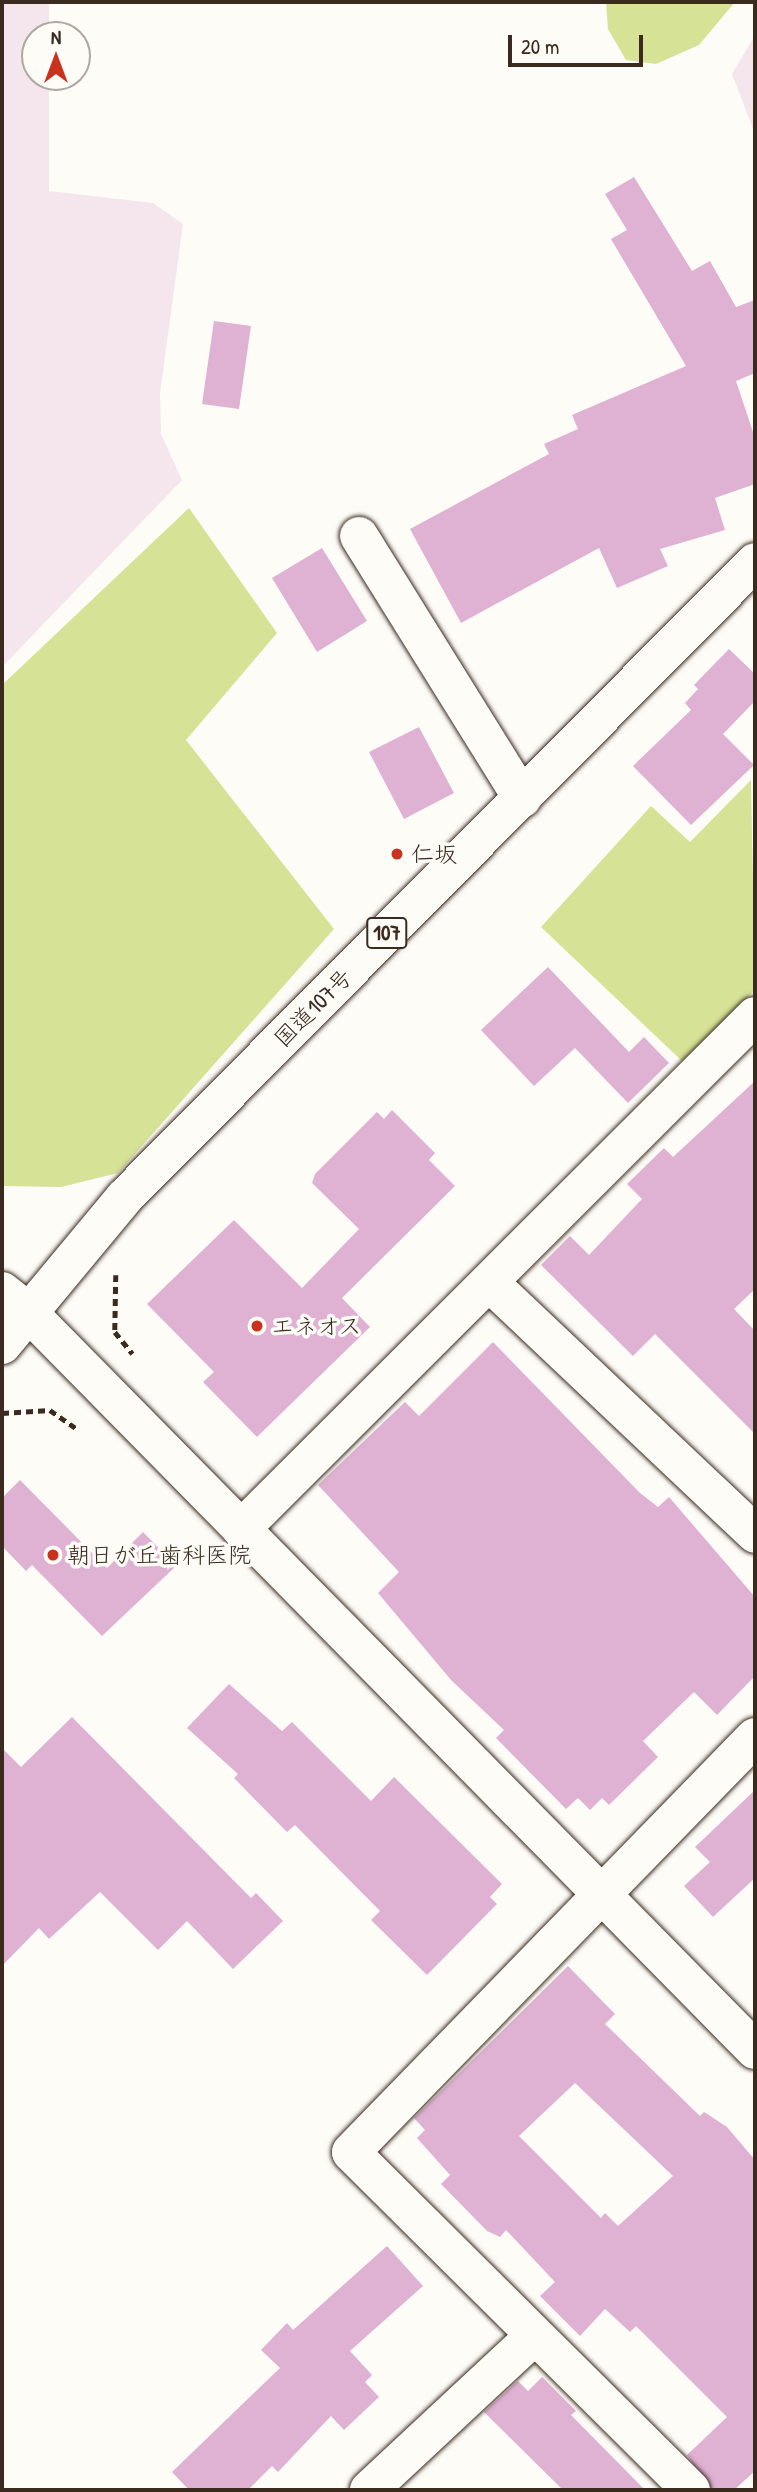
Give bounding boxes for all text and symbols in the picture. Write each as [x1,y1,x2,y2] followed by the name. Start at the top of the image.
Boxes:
[21,21,91,91] north arrow
[512,21,647,65] scale bar
[51,24,61,50] text: N
[521,32,559,61] text: 20 m
[411,840,457,868] place label: 仁坂
[389,846,405,862] marker: 仁坂
[366,916,408,950] road number: 107
[268,963,358,1053] street label: 国道107号
[271,1312,363,1340] place label: エネオス
[249,1318,265,1334] marker: エネオス
[67,1541,251,1569] place label: 朝日が丘歯科医院
[45,1547,61,1563] marker: 朝日が丘歯科医院

